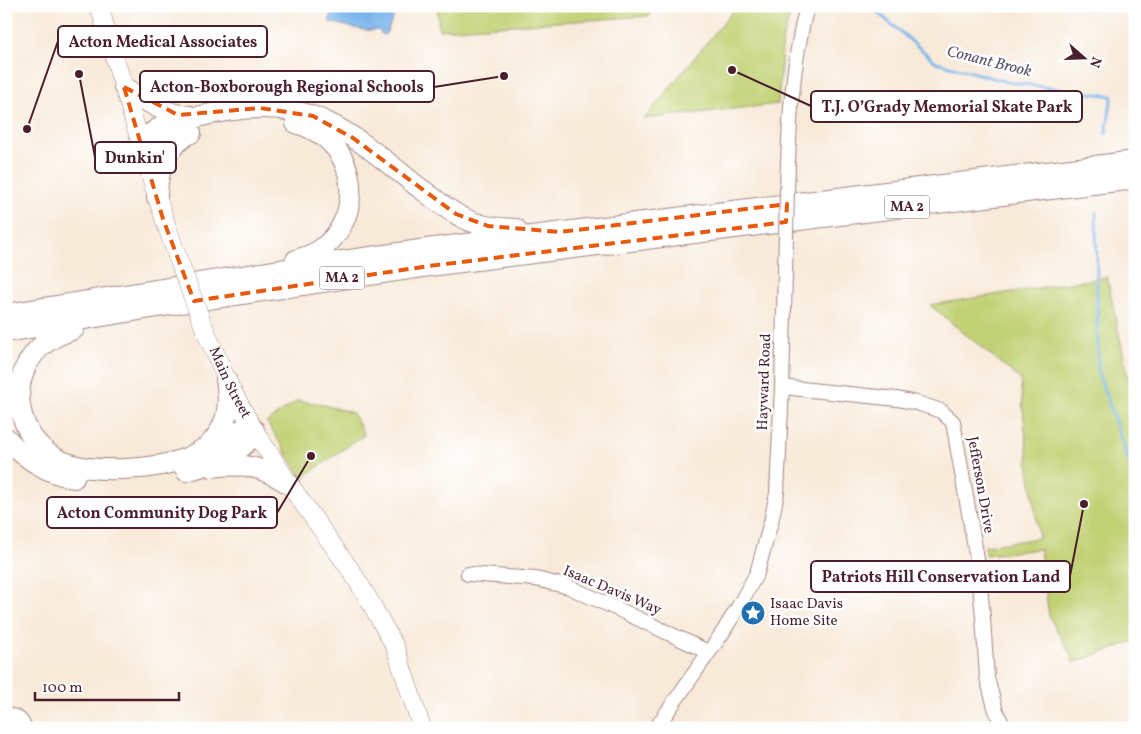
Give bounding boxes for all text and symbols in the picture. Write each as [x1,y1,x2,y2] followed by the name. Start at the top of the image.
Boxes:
[58,26,267,57] callout: Acton Medical Associates
[69,32,257,54] text: Acton Medical Associates
[1058,32,1108,82] north arrow
[944,41,1034,83] water label: Conant Brook
[1084,54,1105,70] text: N
[140,71,434,102] callout: Acton-Boxborough Regional Schools
[150,77,424,99] text: Acton-Boxborough Regional Schools
[811,91,1082,122] callout: T.J. O’Grady Memorial Skate Park
[822,97,1073,119] text: T.J. O’Grady Memorial Skate Park
[95,142,176,173] callout: Dunkin'
[105,148,165,170] text: Dunkin'
[884,196,930,218] road number: MA 2
[320,266,364,290] road number: MA 2
[753,333,777,431] street label: Hayward Road
[203,343,256,422] street label: Main Street
[961,435,999,535] street label: Jefferson Drive
[47,497,277,528] callout: Acton Community Dog Park
[57,503,267,525] text: Acton Community Dog Park
[560,561,664,621] street label: Isaac Davis Way
[811,561,1070,592] callout: Patriots Hill Conservation Land
[822,567,1061,589] text: Patriots Hill Conservation Land
[770,594,843,632] place label: Isaac Davis Home Site
[740,600,766,626] place icon: Isaac Davis Home Site
[35,669,179,701] scale bar
[42,678,82,699] text: 100 m

